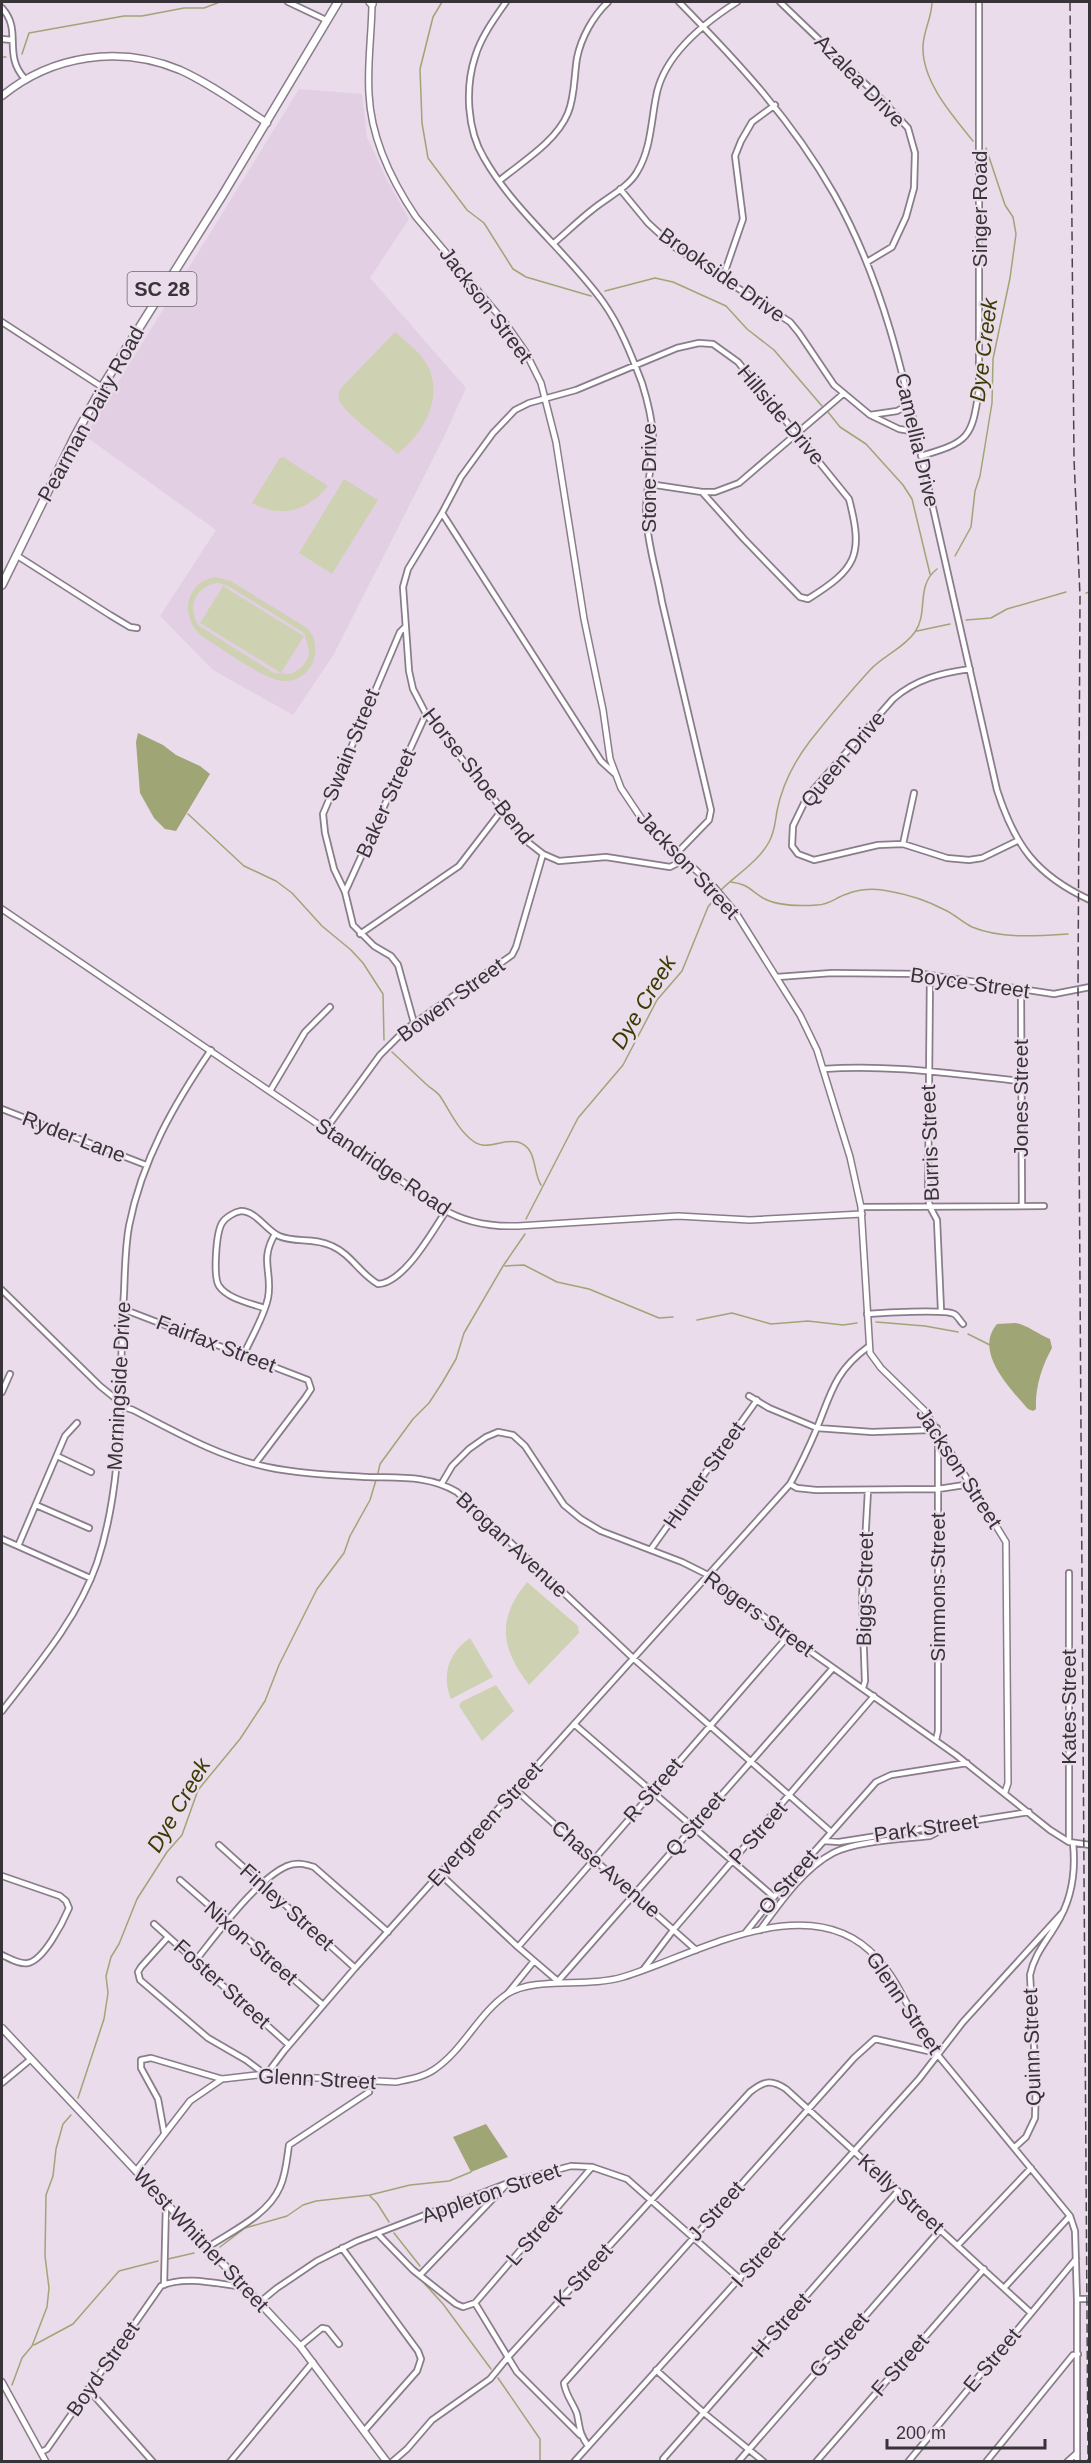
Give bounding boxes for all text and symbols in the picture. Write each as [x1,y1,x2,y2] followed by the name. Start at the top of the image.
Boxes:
[811,30,910,131] street label: Azalea Drive
[968,151,991,267] street label: Singer Road
[655,223,790,327] street label: Brookside Drive
[435,242,537,367] street label: Jackson Street
[128,272,196,306] road number: SC 28
[965,296,1002,403] water label: Dye Creek
[33,322,148,505] street label: Pearman Dairy Road
[733,360,830,469] street label: Hillside Drive
[891,371,944,509] street label: Camellia Drive
[637,423,660,533] street label: Stone Drive
[318,685,384,804] street label: Swain Street
[418,703,538,848] street label: Horse Shoe Bend
[796,706,889,811] street label: Queen Drive
[351,745,420,861] street label: Baker Street
[633,806,744,923] street label: Jackson Street
[606,950,681,1053] water label: Dye Creek
[393,953,509,1046] street label: Bowen Street
[909,963,1031,1002] street label: Boyce Street
[1009,1039,1032,1157] street label: Jones Street
[916,1084,943,1202] street label: Burris Street
[19,1106,129,1167] street label: Ryder Lane
[312,1113,455,1220] street label: Standridge Road
[103,1301,134,1471] street label: Morningside Drive
[153,1310,279,1377] street label: Fairfax Street
[912,1403,1007,1532] street label: Jackson Street
[658,1417,749,1532] street label: Hunter Street
[452,1487,573,1602] street label: Brogan Avenue
[926,1512,949,1662] street label: Simmons Street
[852,1531,877,1646] street label: Biggs Street
[700,1566,819,1661] street label: Rogers Street
[1057,1649,1080,1765] street label: Kates Street
[142,1753,216,1856] water label: Dye Creek
[619,1753,687,1826] street label: R Street
[423,1757,546,1890] street label: Evergreen Street
[660,1786,729,1861] street label: Q Street
[724,1797,791,1869] street label: P Street
[872,1809,980,1846] street label: Park Street
[547,1815,665,1922] street label: Chase Avenue
[753,1844,822,1919] street label: O Street
[236,1859,339,1955] street label: Finley Street
[200,1896,303,1989] street label: Nixon Street
[170,1934,275,2033] street label: Foster Street
[862,1947,947,2058] street label: Glenn Street
[1018,1988,1045,2106] street label: Quinn Street
[258,2064,377,2093] street label: Glenn Street
[854,2149,949,2238] street label: Kelly Street
[419,2158,563,2227] street label: Appleton Street
[129,2163,274,2316] street label: West Whitner Street
[683,2176,748,2245] street label: J Street
[501,2200,566,2270] street label: L Street
[726,2226,789,2292] street label: I Street
[549,2239,617,2311] street label: K Street
[747,2288,815,2361] street label: H Street
[804,2307,873,2382] street label: G Street
[62,2317,144,2420] street label: Boyd Street
[958,2323,1025,2396] street label: E Street
[866,2329,933,2400] street label: F Street
[887,2412,1044,2450] scale bar
[896,2423,946,2443] text: 200 m

